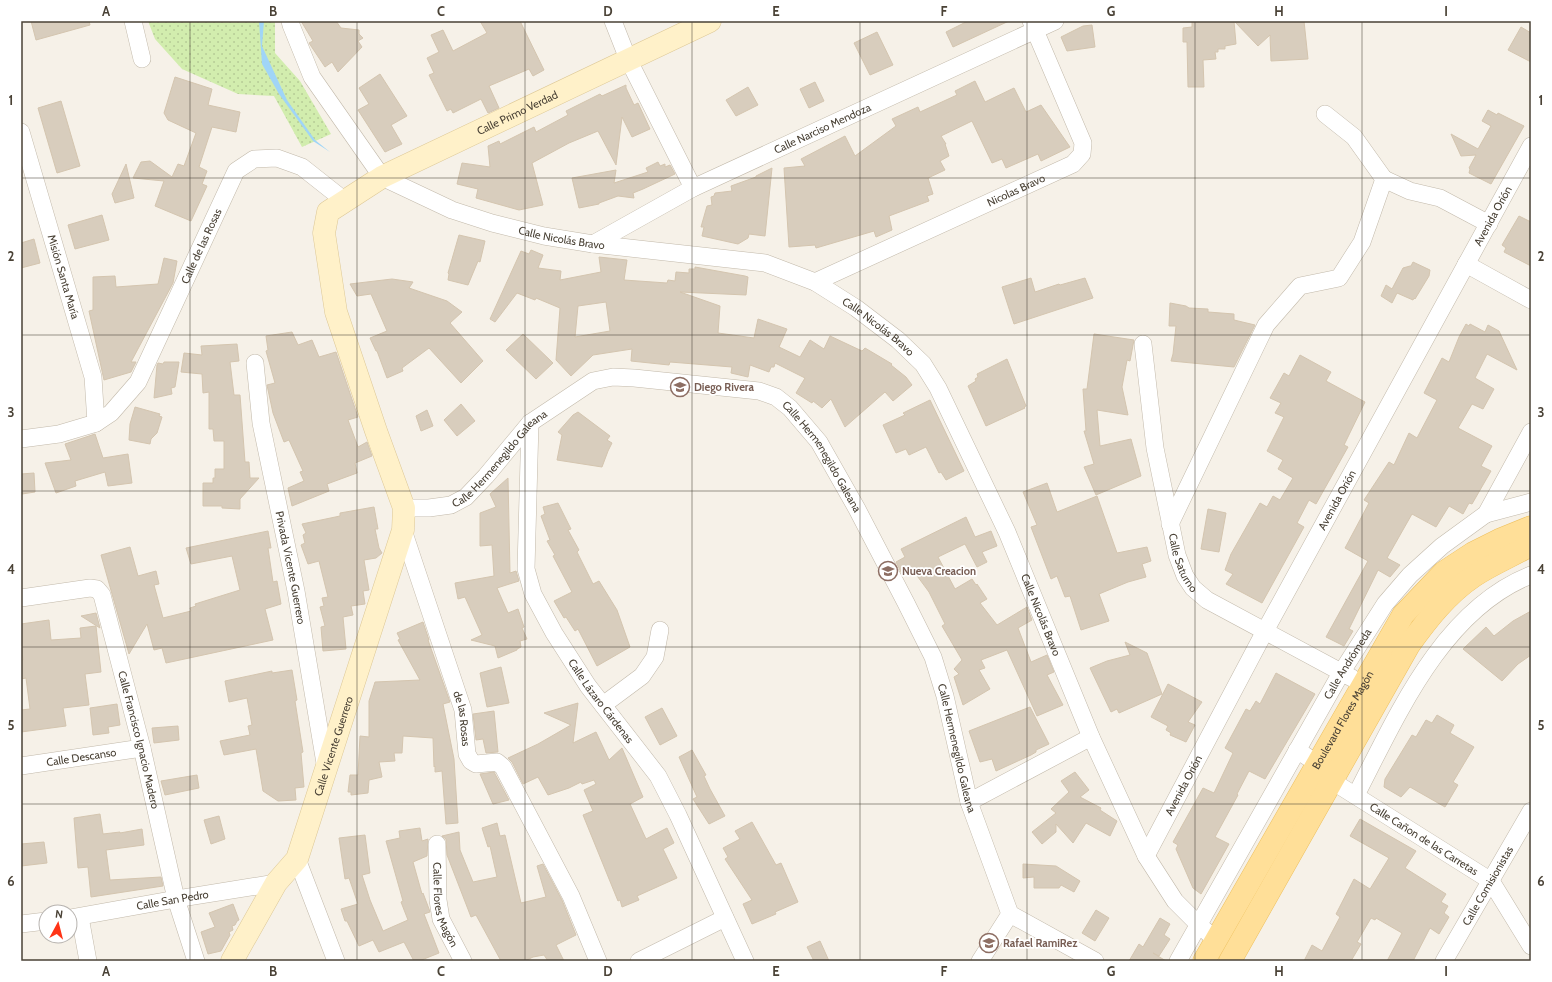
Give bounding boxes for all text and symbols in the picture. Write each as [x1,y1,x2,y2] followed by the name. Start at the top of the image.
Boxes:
[102,3,111,19] text: A
[269,3,277,19] text: B
[437,3,445,19] text: C
[603,3,613,19] text: D
[772,3,780,19] text: E
[941,3,948,19] text: F
[1107,3,1116,19] text: G
[1274,3,1284,19] text: H
[1444,3,1448,19] text: I
[474,87,560,138] street label: Calle Primo Verdad
[9,92,13,108] text: 1
[1539,92,1543,108] text: 1
[772,100,874,157] street label: Calle Narciso Mendoza
[985,171,1047,209] street label: Nicolas Bravo
[1471,183,1515,248] street label: Avenida Orión
[178,206,225,286] street label: Calle de las Rosas
[517,223,606,252] street label: Calle Nicolás Bravo
[45,233,83,321] street label: Misión Santa María
[8,248,15,264] text: 2
[1538,248,1545,264] text: 2
[840,294,917,359] street label: Calle Nicolás Bravo
[669,376,691,398] school or university icon: Diego Rivera
[694,380,754,394] place label: Diego Rivera
[780,398,865,515] street label: Calle Hermenegildo Galeana
[7,404,15,420] text: 3
[1537,404,1545,420] text: 3
[449,406,550,510] street label: Calle Hermenegildo Galeana
[1315,468,1359,532] street label: Avenida Orión
[273,510,308,625] street label: Privada Vicente Guerrero
[1166,532,1200,595] street label: Calle Saturno
[877,560,899,582] school or university icon: Nueva Creacion
[7,561,15,577] text: 4
[1537,561,1545,577] text: 4
[902,564,976,578] place label: Nueva Creacion
[1018,572,1064,658] street label: Calle Nicolás Bravo
[1321,625,1375,702] street label: Calle Andrómeda
[565,656,637,746] street label: Calle Lázaro Cárdenas
[1309,668,1376,772] street label: Boulevard Flores Magón
[115,669,162,810] street label: Calle Francisco Ignacio Madero
[935,682,979,815] street label: Calle Hermenegildo Galeana
[450,689,473,747] street label: de las Rosas
[311,695,356,798] street label: Calle Vicente Guerrero
[8,717,15,733] text: 5
[1538,717,1545,733] text: 5
[45,745,117,769] street label: Calle Descanso
[1162,753,1205,818] street label: Avenida Orión
[1367,800,1481,878] street label: Calle Cañon de las Carretas
[1459,843,1516,928] street label: Calle Comisionistas
[430,862,461,949] street label: Calle Flores Magón
[7,873,15,889] text: 6
[1537,873,1545,889] text: 6
[135,887,210,913] street label: Calle San Pedro
[38,904,78,944] north arrow
[55,907,64,921] text: N
[978,932,1000,954] school or university icon: Rafael RamiRez
[1003,936,1078,950] place label: Rafael RamiRez
[102,963,111,979] text: A
[269,963,277,979] text: B
[437,963,445,979] text: C
[603,963,613,979] text: D
[772,963,780,979] text: E
[941,963,948,979] text: F
[1107,963,1116,979] text: G
[1274,963,1284,979] text: H
[1444,963,1448,979] text: I

